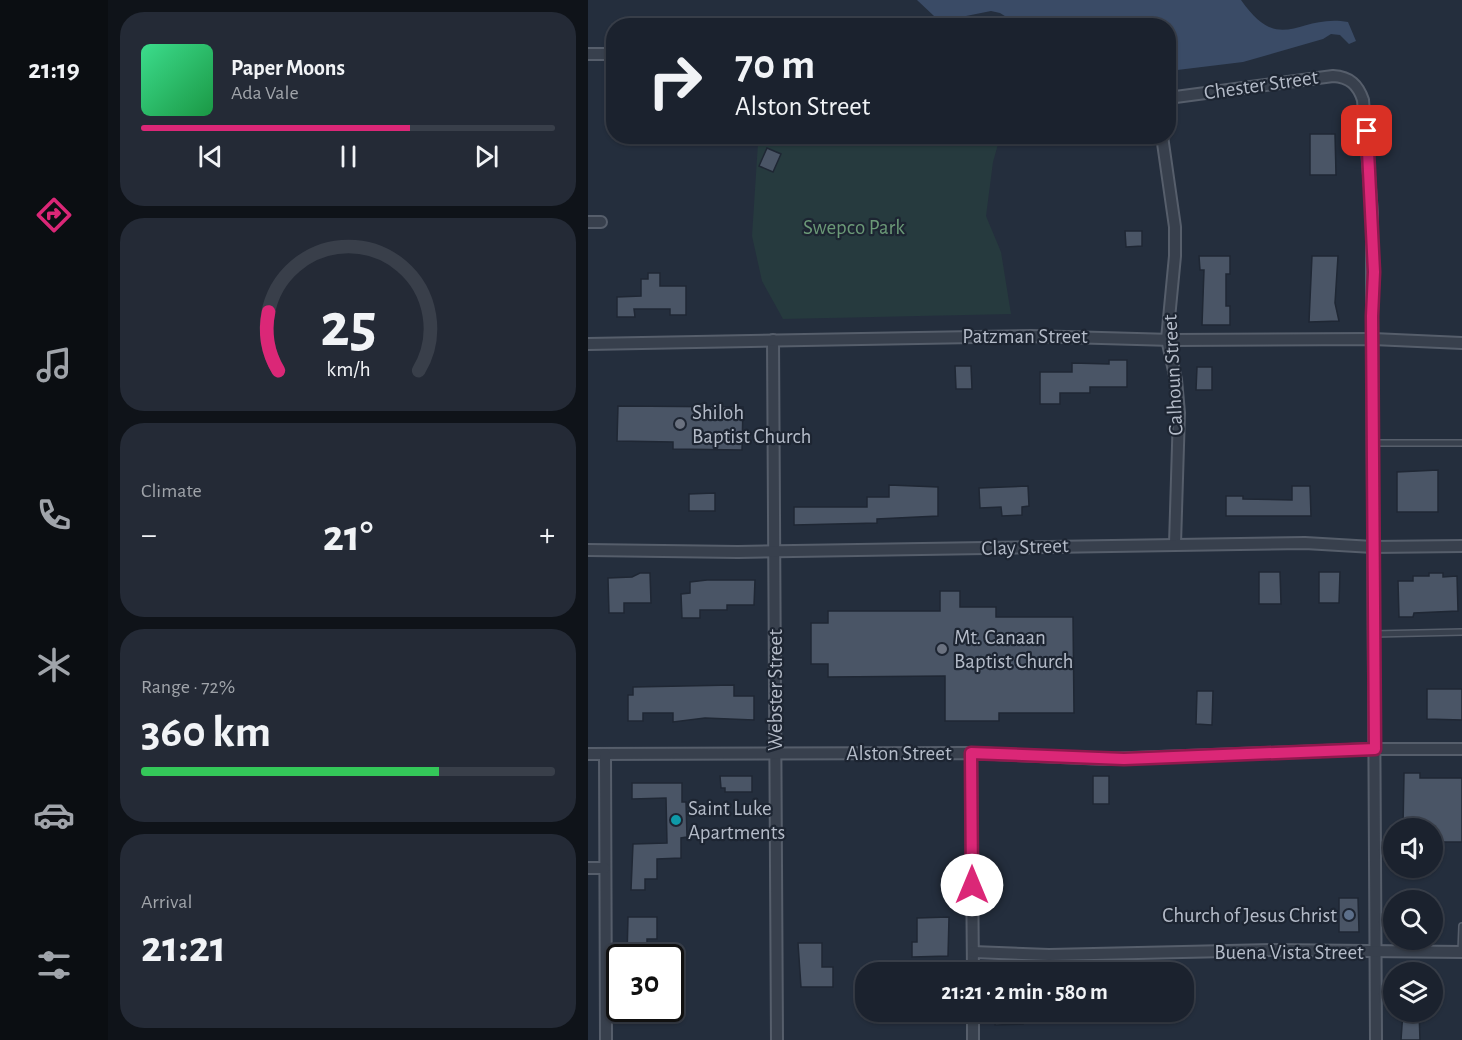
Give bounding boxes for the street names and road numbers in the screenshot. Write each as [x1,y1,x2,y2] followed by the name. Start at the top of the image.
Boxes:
[1203,67,1320,103] street label: Chester Street
[1159,314,1187,436] street label: Calhoun Street
[962,326,1088,347] street label: Patzman Street
[981,535,1069,559] street label: Clay Street
[765,629,786,751] street label: Webster Street
[846,743,952,764] street label: Alston Street
[1214,942,1364,963] street label: Buena Vista Street

